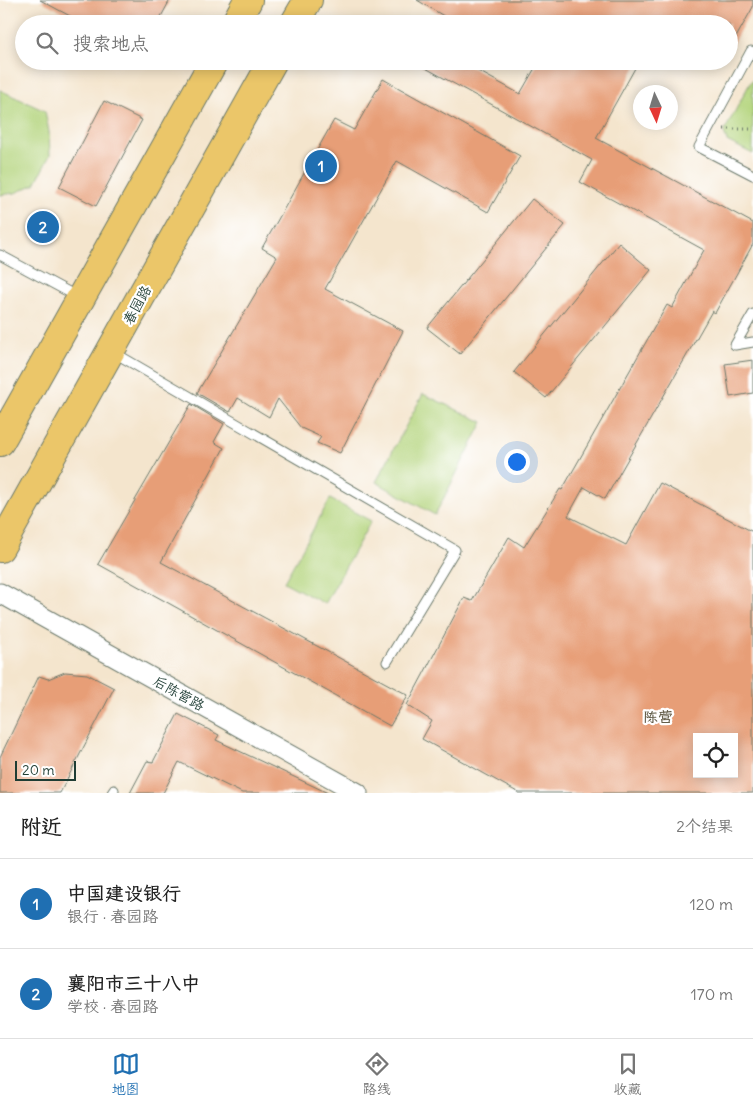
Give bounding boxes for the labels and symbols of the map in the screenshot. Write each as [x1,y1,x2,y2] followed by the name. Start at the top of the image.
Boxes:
[633,85,678,130] north arrow
[305,147,337,185] pin: 1
[27,208,59,246] pin: 2
[119,282,155,328] street label: 春园路
[504,449,530,475] your location
[150,672,208,714] street label: 后陈营路
[643,707,673,726] district label: 陈营
[15,758,76,781] scale bar

